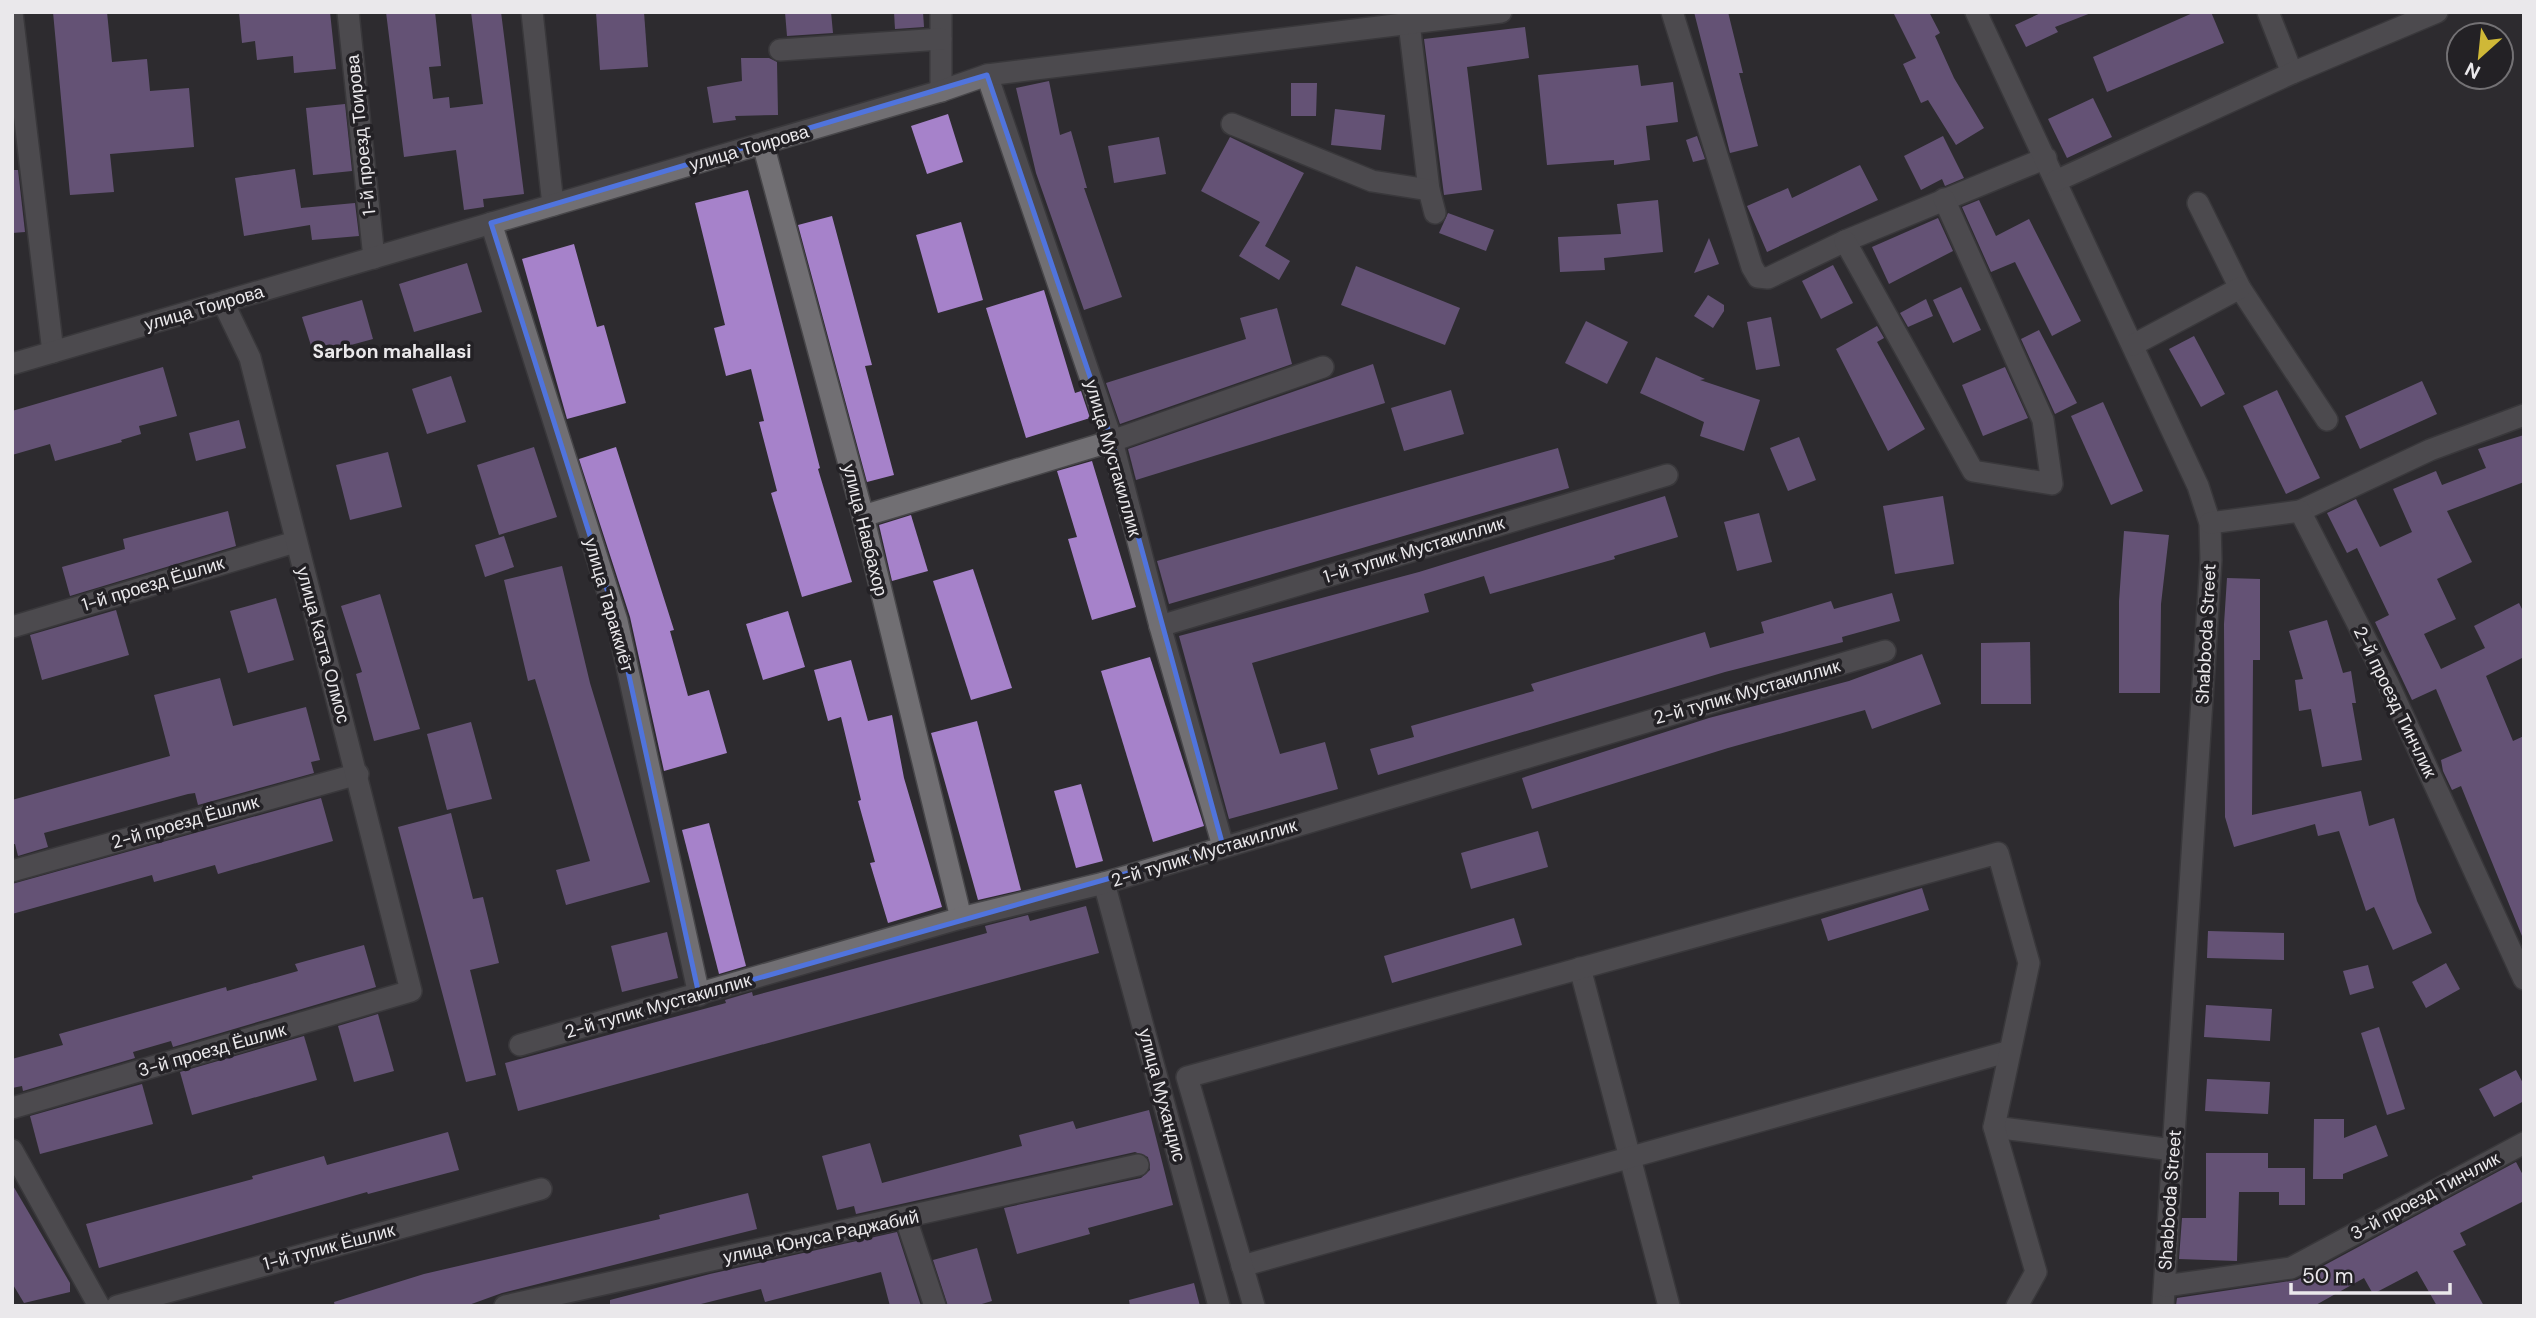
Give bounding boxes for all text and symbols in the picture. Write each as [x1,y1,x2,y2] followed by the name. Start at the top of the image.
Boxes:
[2445,21,2515,91] north arrow
[341,52,381,217] street label: 1-й проезд Тоирова
[2461,56,2484,85] text: N
[686,119,813,177] street label: улица Тоирова
[141,279,268,337] street label: улица Тоирова
[312,339,472,364] district label: Sarbon mahallasi
[1079,377,1147,539] street label: улица Мустакиллик
[837,461,893,599] street label: улица Навбахор
[1321,511,1508,589] street label: 1-й тупик Мустакиллик
[578,535,640,675] street label: улица Тараккиёт
[79,551,227,617] street label: 1-й проезд Ёшлик
[2190,563,2222,705] street label: Shabboda Street
[291,564,355,726] street label: улица Катта Олмос
[2348,622,2442,782] street label: 2-й проезд Тинчлик
[1651,654,1843,730] street label: 2-й тупик Мустакиллик
[108,789,262,855] street label: 2-й проезд Ёшлик
[1108,813,1300,893] street label: 2-й тупик Мустакиллик
[562,968,754,1044] street label: 2-й тупик Мустакиллик
[135,1017,289,1083] street label: 3-й проезд Ёшлик
[1133,1026,1191,1164] street label: улица Мухандис
[2153,1129,2187,1271] street label: Shabboda Street
[2346,1146,2504,1246] street label: 3-й проезд Тинчлик
[721,1205,921,1269] street label: улица Юнуса Раджабий
[261,1218,397,1276] street label: 1-й тупик Ёшлик
[2291,1252,2450,1296] scale bar
[2302,1262,2353,1290] text: 50 m

